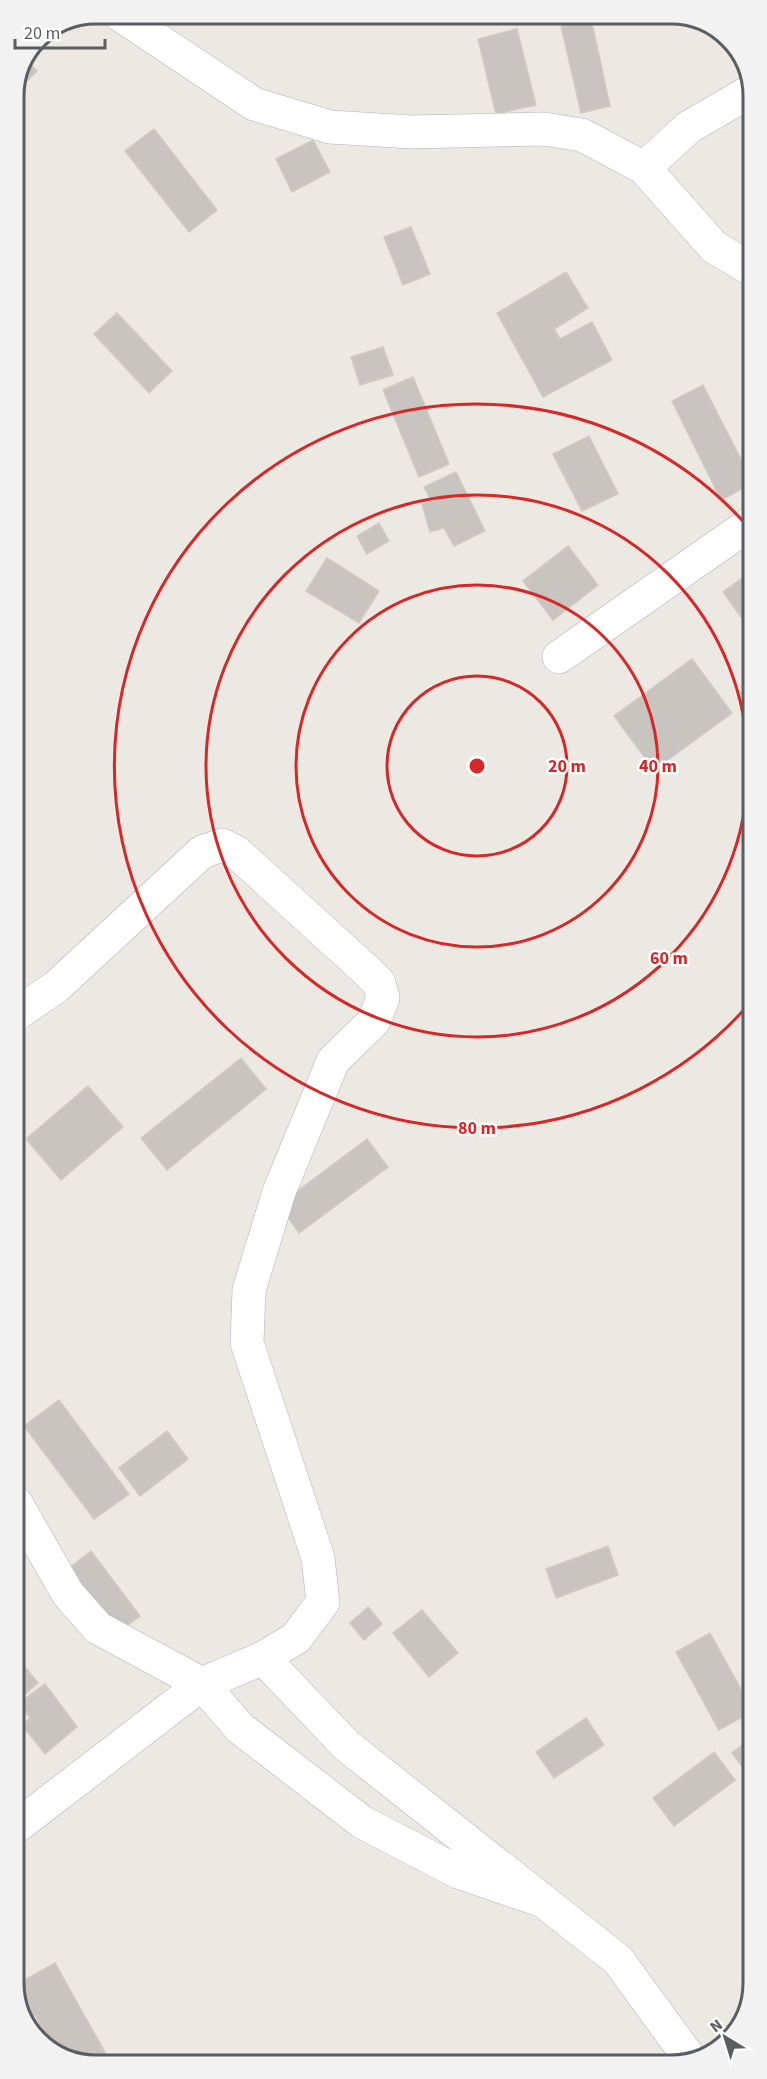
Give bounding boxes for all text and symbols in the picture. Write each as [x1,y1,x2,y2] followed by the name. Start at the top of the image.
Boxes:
[15,12,105,50] scale bar
[24,21,60,46] text: 20 m
[548,754,586,779] text: 20 m
[639,754,677,779] text: 40 m
[467,756,487,776] centre of rings
[650,946,688,971] text: 60 m
[458,1116,496,1141] text: 80 m
[695,2007,755,2067] north arrow
[705,2014,727,2038] text: N

